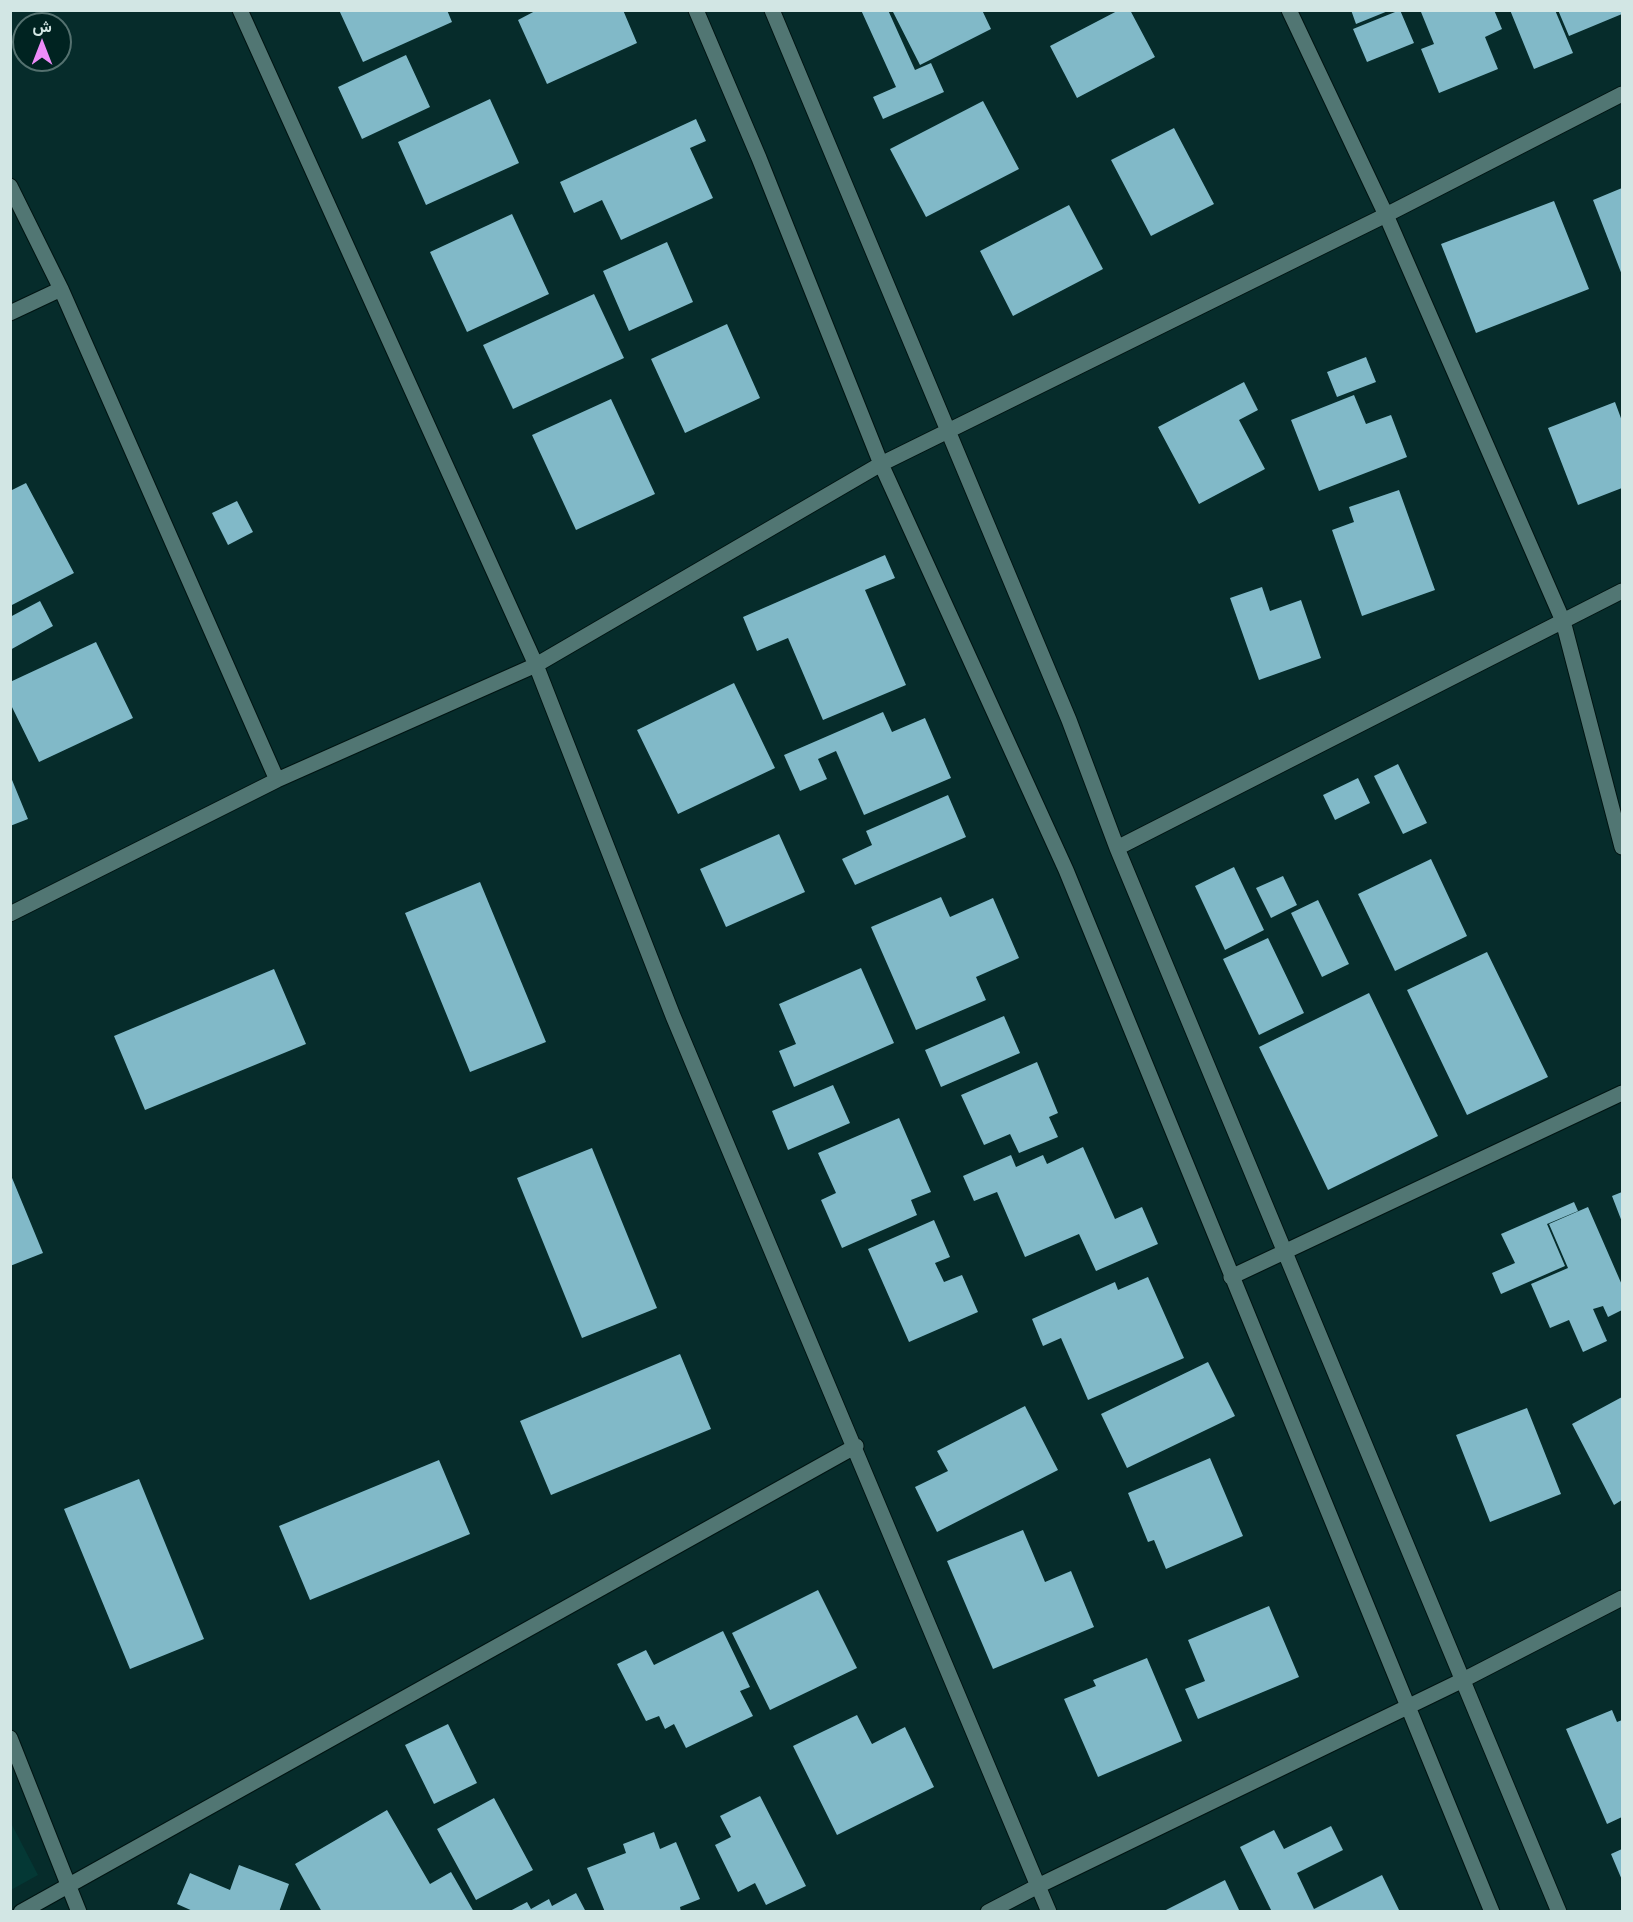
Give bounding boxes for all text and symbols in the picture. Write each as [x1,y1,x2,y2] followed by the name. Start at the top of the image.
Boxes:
[12,12,72,72] north arrow
[32,16,52,36] text: ش

